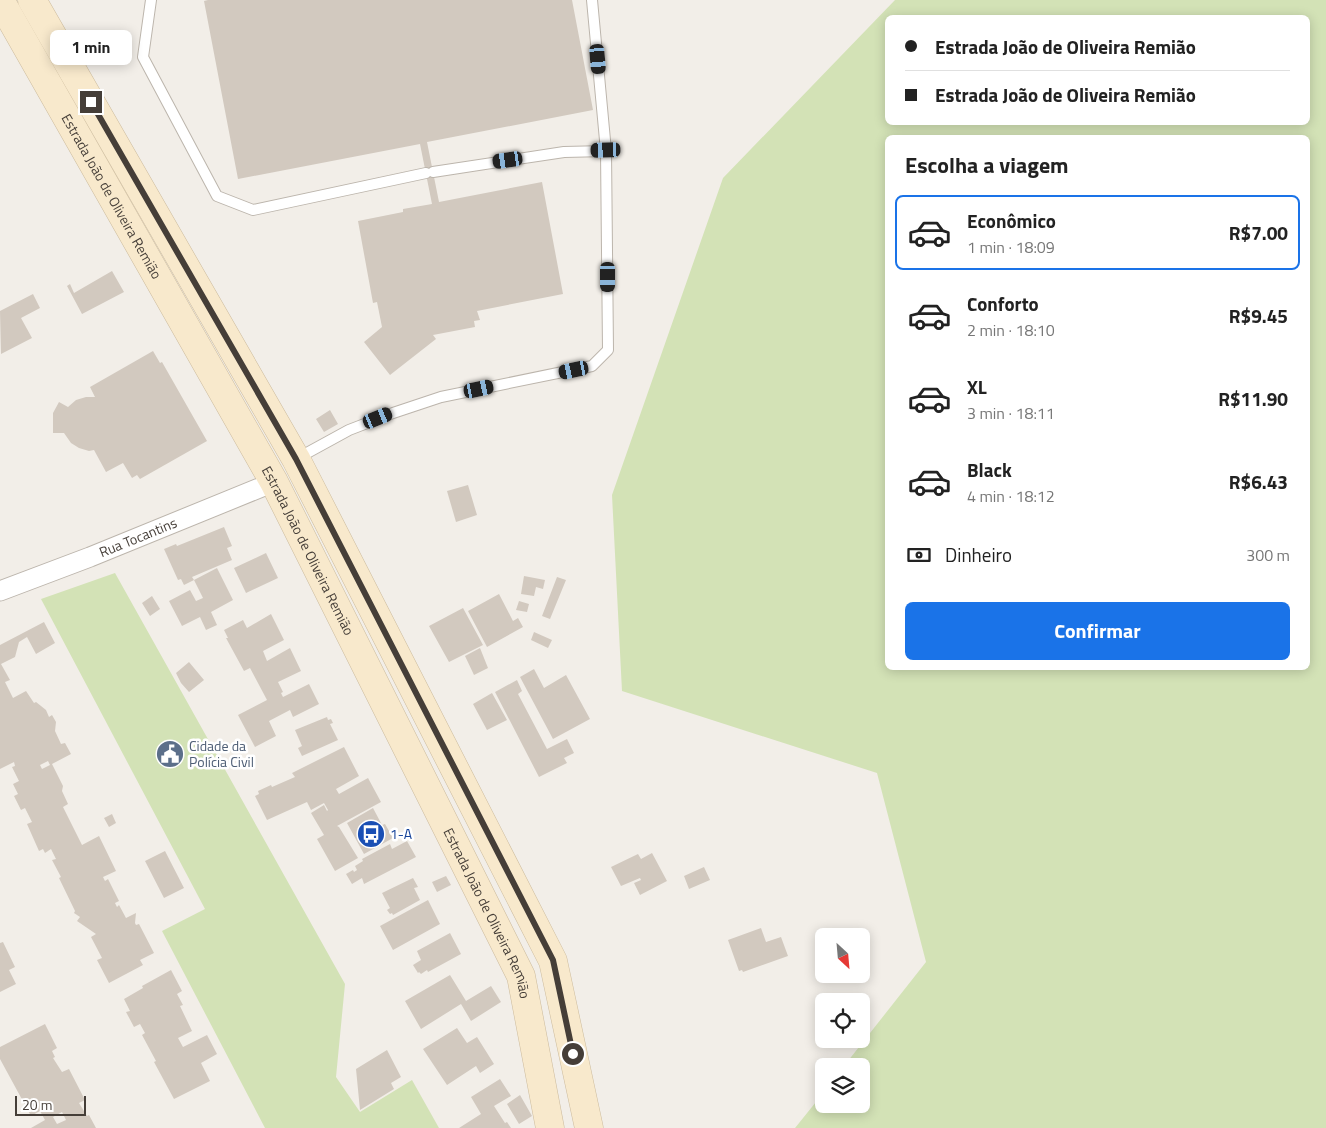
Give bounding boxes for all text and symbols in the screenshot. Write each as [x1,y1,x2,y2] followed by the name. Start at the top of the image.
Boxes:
[50,29,132,64] callout: 1 min
[935,32,1196,61] text: Estrada João de Oliveira Remião
[72,35,110,59] text: 1 min
[589,43,606,75] car
[935,80,1196,109] text: Estrada João de Oliveira Remião
[80,91,102,113] route end
[57,110,167,283] street label: Estrada João de Oliveira Remião
[590,142,621,158] car
[905,148,1069,182] text: Escolha a viagem
[492,150,523,170] car
[967,206,1056,235] text: Econômico
[907,210,952,255] icon: car
[1229,218,1288,247] text: R$7.00
[967,235,1055,259] text: 1 min · 18:09
[600,262,615,292] car
[967,289,1039,318] text: Conforto
[907,293,952,338] icon: car
[1229,301,1288,330] text: R$9.45
[967,318,1055,342] text: 2 min · 18:10
[557,360,590,380] car
[967,372,987,401] text: XL
[907,376,952,421] icon: car
[462,379,495,399] car
[1218,384,1288,413] text: R$11.90
[967,401,1055,425] text: 3 min · 18:11
[361,405,394,431] car
[967,455,1012,484] text: Black
[907,459,952,504] icon: car
[257,462,360,639] street label: Estrada João de Oliveira Remião
[1229,467,1288,496] text: R$6.43
[967,484,1055,508] text: 4 min · 18:12
[96,512,180,562] street label: Rua Tocantins
[945,540,1012,569] text: Dinheiro
[905,541,933,569] icon: cash
[1246,543,1290,567] text: 300 m
[905,602,1290,660] button: Confirmar
[189,735,254,772] place label: Cidade da Polícia Civil
[155,739,185,769] public building icon: Cidade da Polícia Civil
[356,819,386,849] bus stop icon: 1-A
[390,823,413,844] place label: 1-A
[439,824,536,1000] street label: Estrada João de Oliveira Remião
[815,928,870,982] north arrow
[815,928,870,1113] map controls
[815,993,870,1048] button: locate
[562,1043,584,1065] route start
[815,1058,870,1113] button: layers
[15,1093,86,1116] scale bar
[22,1094,52,1115] text: 20 m

